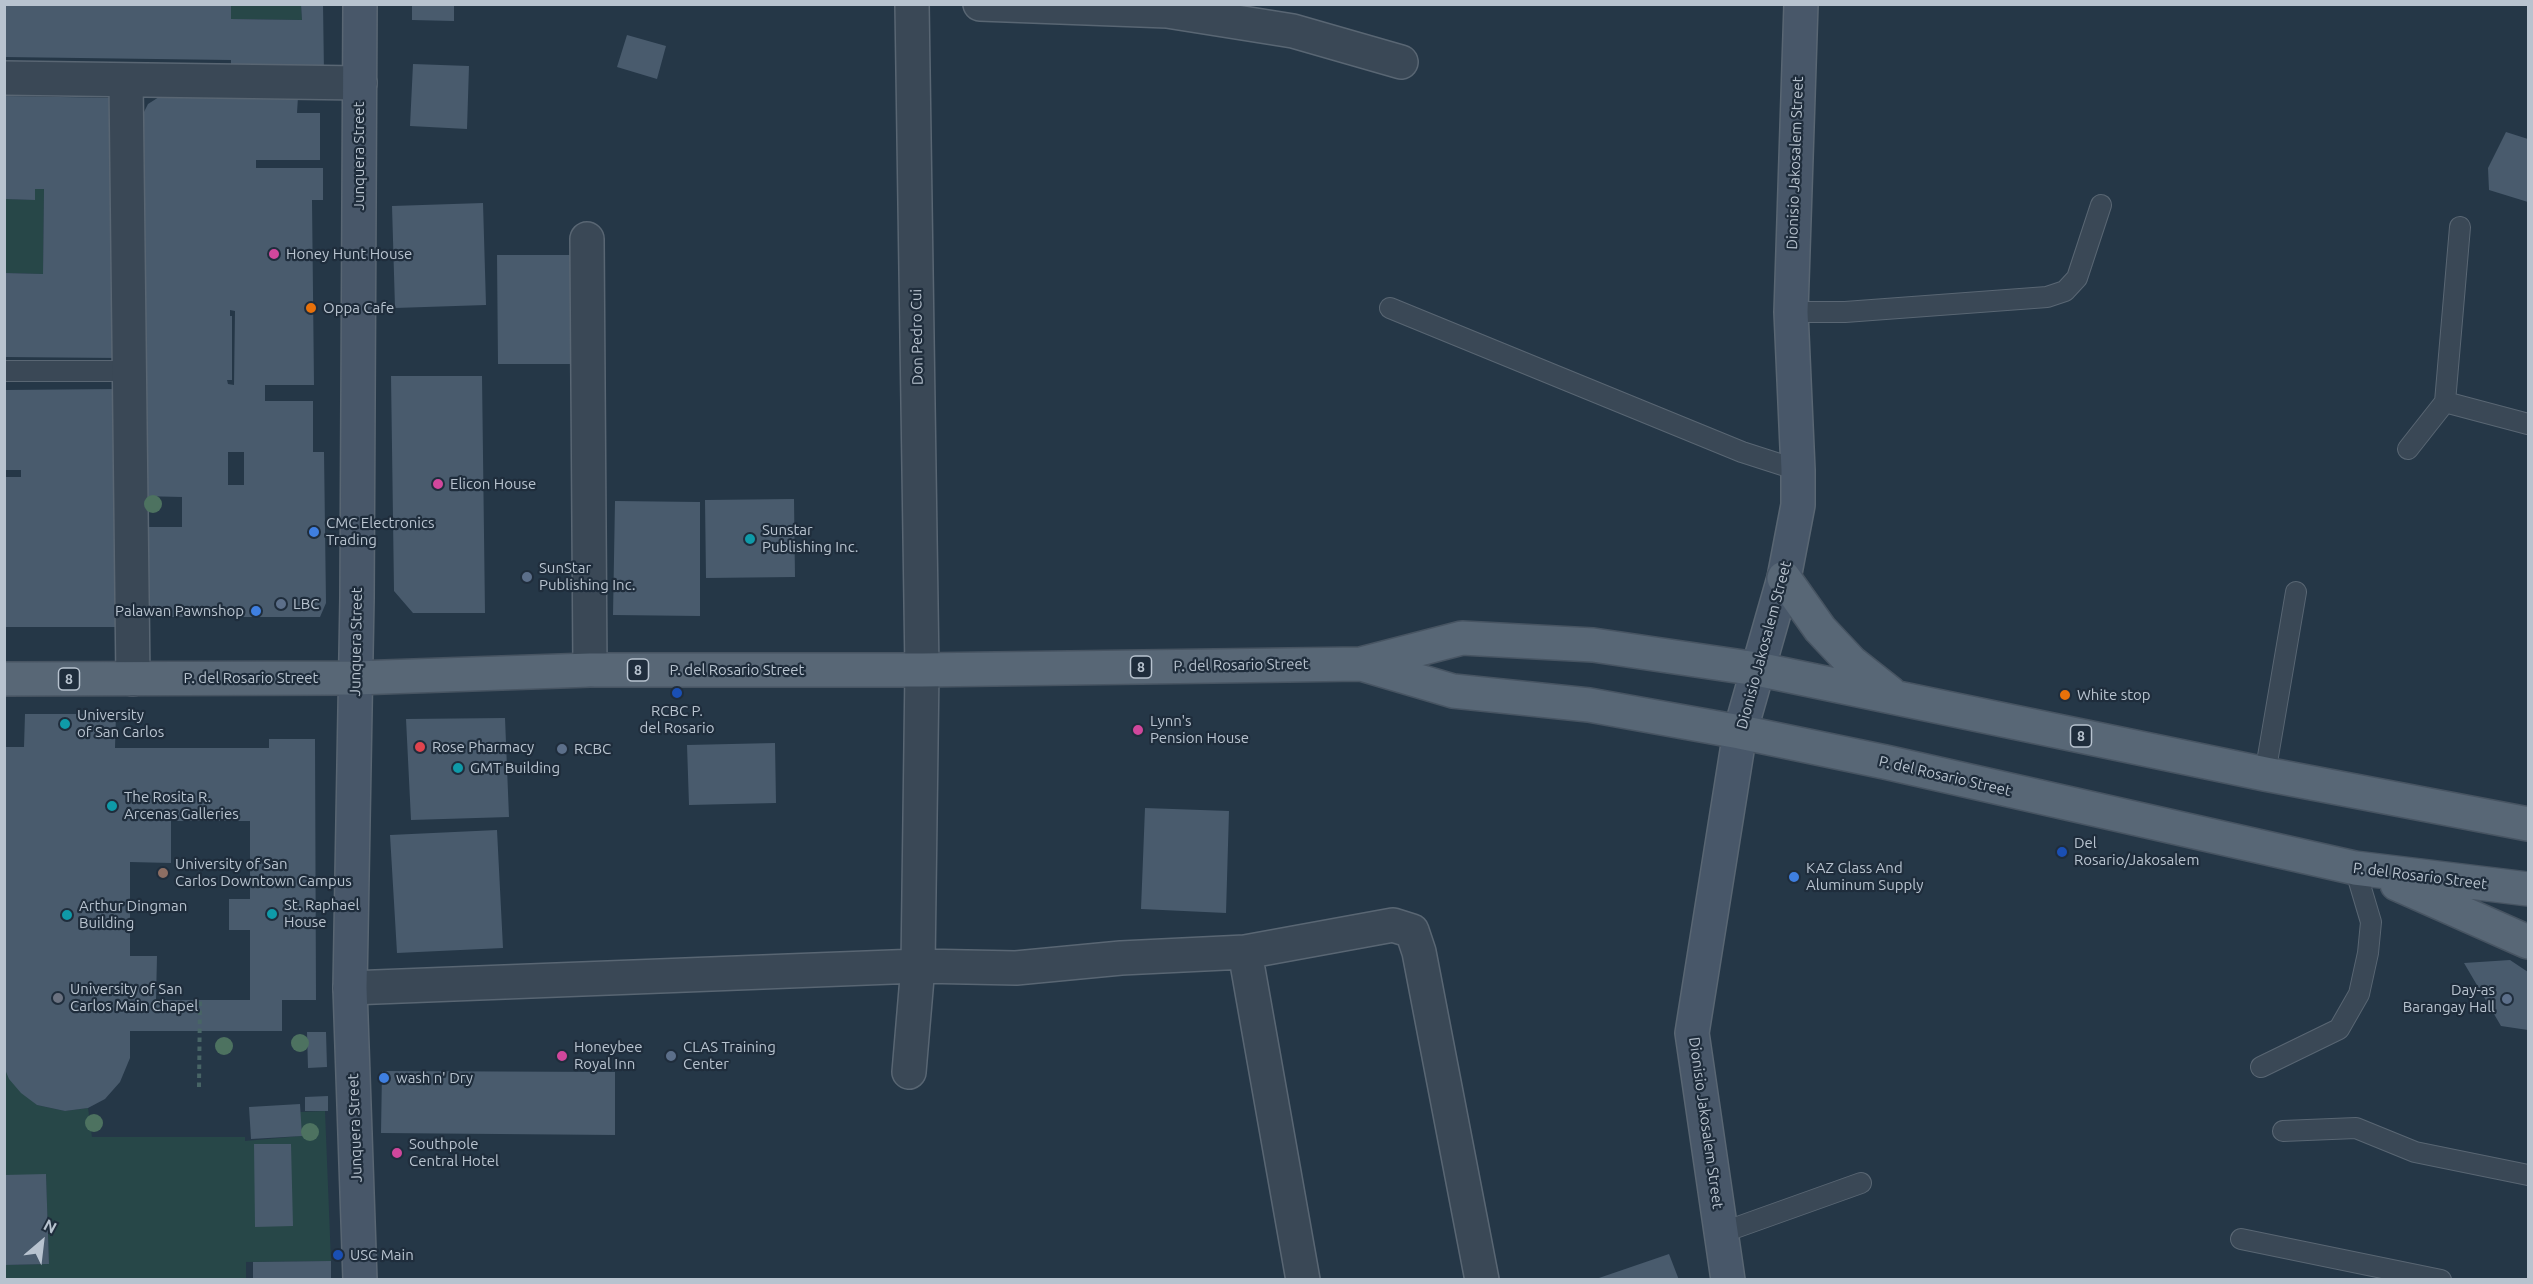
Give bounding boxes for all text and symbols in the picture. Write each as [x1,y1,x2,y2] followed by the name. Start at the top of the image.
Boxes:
[1783,76,1807,250] street label: Dionisio Jakosalem Street
[350,102,368,210] street label: Junquera Street
[286,245,412,263] place label: Honey Hunt House
[267,247,281,261] marker: Honey Hunt House
[907,289,927,385] street label: Don Pedro Cui
[323,299,394,317] place label: Oppa Cafe
[304,301,318,315] marker: Oppa Cafe
[450,475,536,493] place label: Elicon House
[431,477,445,491] marker: Elicon House
[326,514,434,549] place label: CMC Electronics Trading
[762,521,858,556] place label: Sunstar Publishing Inc.
[307,525,321,539] marker: CMC Electronics Trading
[743,532,757,546] marker: Sunstar Publishing Inc.
[539,559,635,594] place label: SunStar Publishing Inc.
[1733,559,1795,731] street label: Dionisio Jakosalem Street
[520,570,534,584] marker: SunStar Publishing Inc.
[346,587,366,697] street label: Junquera Street
[293,595,319,613] place label: LBC
[274,597,288,611] marker: LBC
[115,602,244,620] place label: Palawan Pawnshop
[249,604,263,618] marker: Palawan Pawnshop
[1173,655,1309,675] street label: P. del Rosario Street
[1130,656,1152,678] road number: 8
[628,659,648,681] road number: 8
[669,661,805,679] street label: P. del Rosario Street
[58,668,80,690] road number: 8
[183,669,319,687] street label: P. del Rosario Street
[670,686,684,700] marker: RCBC P. del Rosario
[2077,686,2151,704] place label: White stop
[2058,688,2072,702] marker: White stop
[640,702,714,737] place label: RCBC P. del Rosario
[77,706,164,741] place label: University of San Carlos
[1150,712,1249,747] place label: Lynn's Pension House
[58,717,72,731] marker: University of San Carlos
[1131,723,1145,737] marker: Lynn's Pension House
[2070,725,2092,747] road number: 8
[432,738,534,756] place label: Rose Pharmacy
[413,740,427,754] marker: Rose Pharmacy
[574,740,611,758] place label: RCBC
[555,742,569,756] marker: RCBC
[1877,752,2013,800] street label: P. del Rosario Street
[470,759,560,777] place label: GMT Building
[451,761,465,775] marker: GMT Building
[124,788,239,823] place label: The Rosita R. Arcenas Galleries
[105,799,119,813] marker: The Rosita R. Arcenas Galleries
[2074,834,2199,869] place label: Del Rosario/Jakosalem
[2055,845,2069,859] marker: Del Rosario/Jakosalem
[175,855,352,890] place label: University of San Carlos Downtown Campus
[1806,859,1923,894] place label: KAZ Glass And Aluminum Supply
[2352,859,2488,893] street label: P. del Rosario Street
[156,866,170,880] marker: University of San Carlos Downtown Campus
[1787,870,1801,884] marker: KAZ Glass And Aluminum Supply
[284,896,359,931] place label: St. Raphael House
[79,897,187,932] place label: Arthur Dingman Building
[265,907,279,921] marker: St. Raphael House
[60,908,74,922] marker: Arthur Dingman Building
[70,980,198,1015] place label: University of San Carlos Main Chapel
[2403,981,2495,1016] place label: Day-as Barangay Hall
[51,991,65,1005] marker: University of San Carlos Main Chapel
[2500,992,2514,1006] marker: Day-as Barangay Hall
[1685,1036,1727,1210] street label: Dionisio Jakosalem Street
[574,1038,643,1073] place label: Honeybee Royal Inn
[683,1038,776,1073] place label: CLAS Training Center
[555,1049,569,1063] marker: Honeybee Royal Inn
[664,1049,678,1063] marker: CLAS Training Center
[396,1069,473,1087] place label: wash n' Dry
[377,1071,391,1085] marker: wash n' Dry
[344,1073,366,1183] street label: Junquera Street
[409,1135,499,1170] place label: Southpole Central Hotel
[390,1146,404,1160] marker: Southpole Central Hotel
[12,1212,72,1272] north arrow
[41,1215,60,1237] text: N
[350,1246,414,1264] place label: USC Main
[331,1248,345,1262] marker: USC Main

